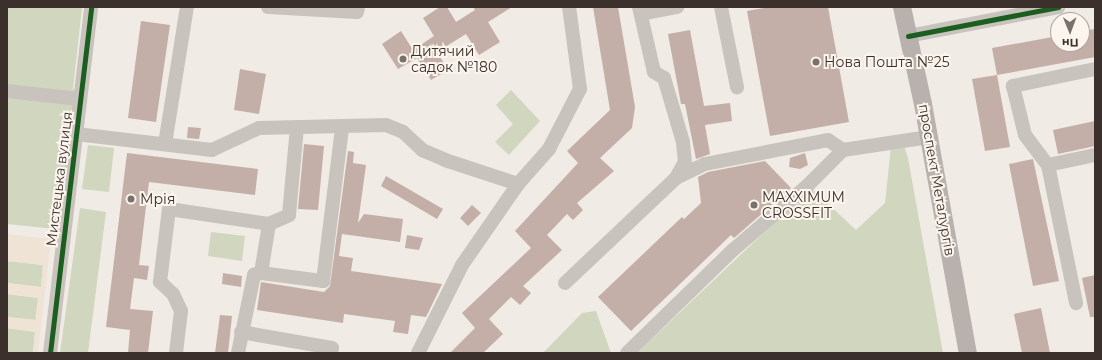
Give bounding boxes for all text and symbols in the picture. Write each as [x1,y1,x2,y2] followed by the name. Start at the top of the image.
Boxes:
[1050,12,1090,52] north arrow
[1062,36,1079,50] text: Пн
[411,43,497,76] place label: Дитячий садок №180
[398,54,408,64] marker: Дитячий садок №180
[824,54,950,70] place label: Нова Пошта №25
[811,57,821,67] marker: Нова Пошта №25
[915,103,959,257] street label: проспект Металургів
[42,111,76,247] street label: Мистецька вулиця
[762,189,845,222] place label: MAXXIMUM CROSSFIT
[140,191,175,207] place label: Мрія
[125,193,137,205] marker: Мрія
[749,200,759,210] marker: MAXXIMUM CROSSFIT

